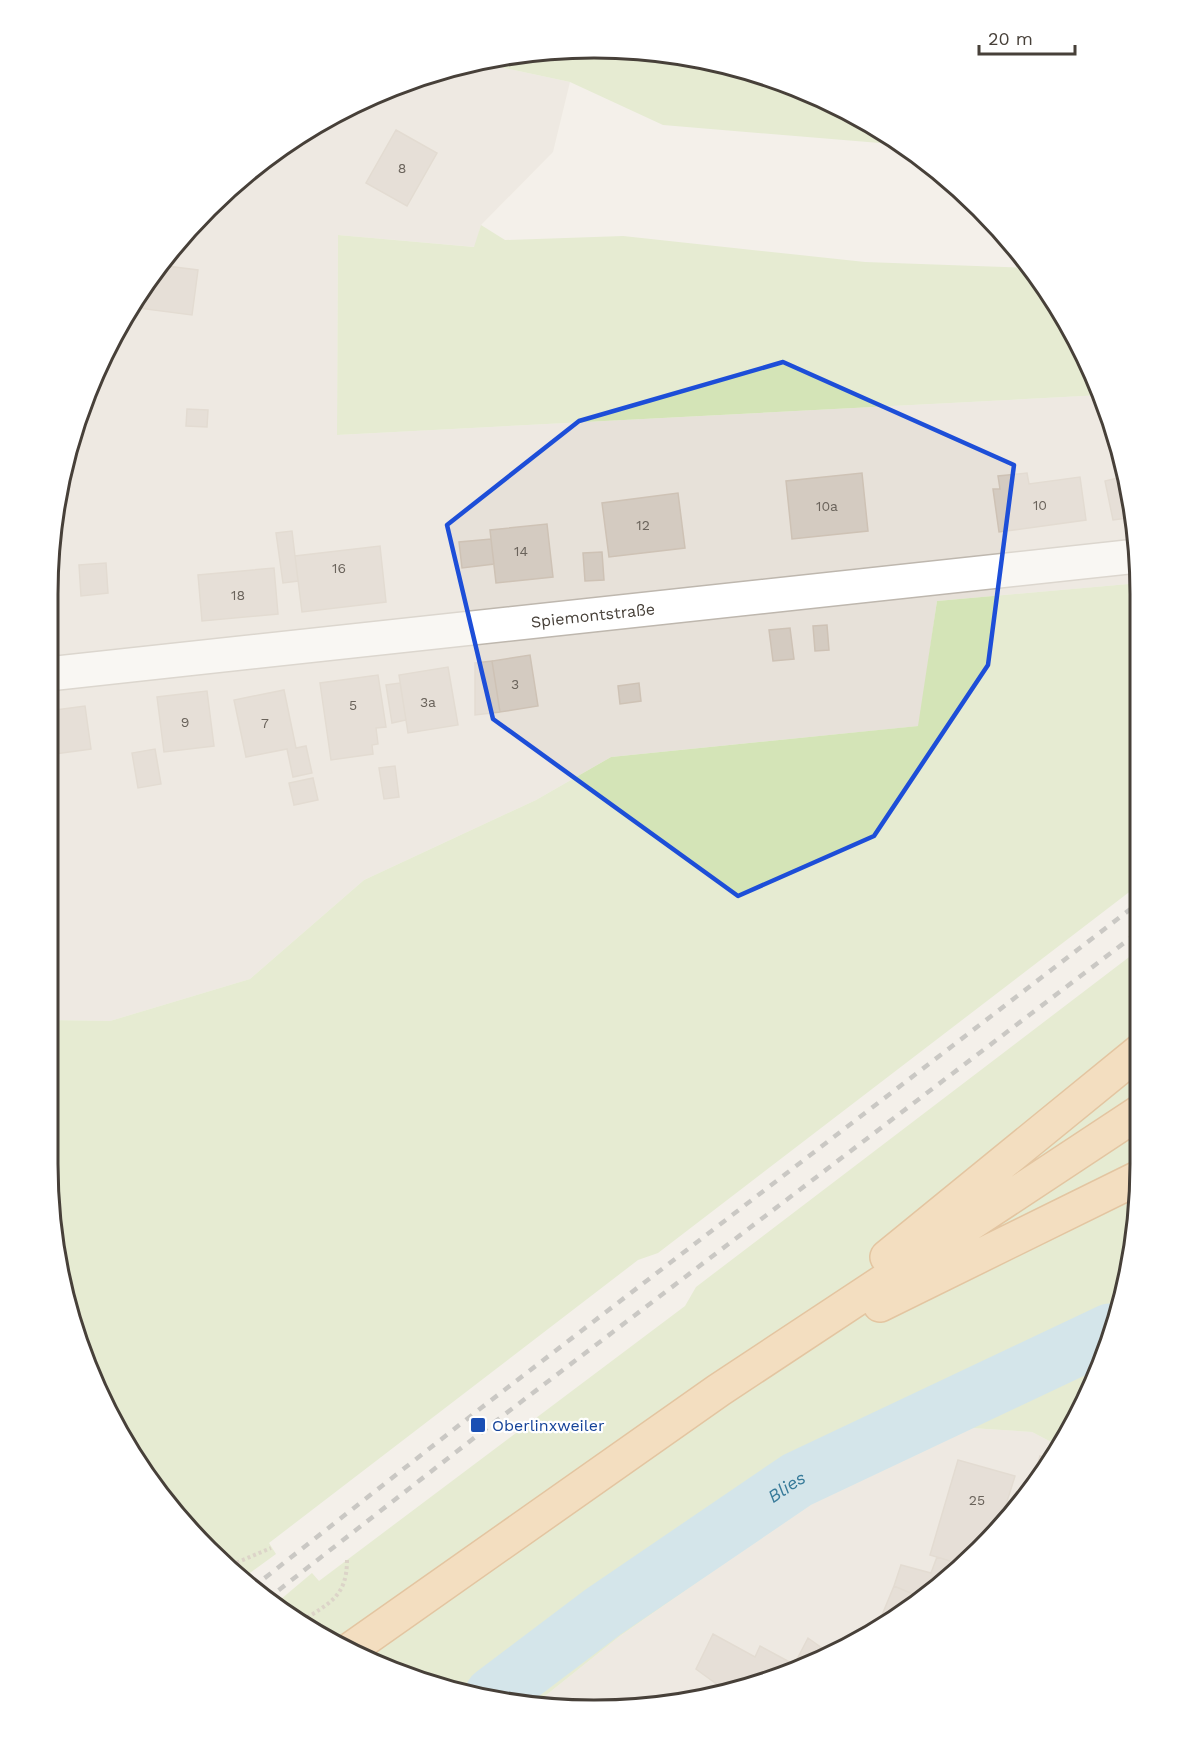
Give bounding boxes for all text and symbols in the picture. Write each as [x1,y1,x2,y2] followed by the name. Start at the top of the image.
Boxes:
[979,18,1075,56] scale bar
[988,28,1033,49] text: 20 m
[398,160,406,176] house number: 8
[1033,497,1047,513] house number: 10
[816,498,838,514] house number: 10a
[636,517,650,533] house number: 12
[514,543,528,559] house number: 14
[332,560,346,576] house number: 16
[231,587,245,603] house number: 18
[530,599,656,632] street label: Spiemontstraße
[511,676,519,692] house number: 3
[420,694,436,710] house number: 3a
[349,697,357,713] house number: 5
[181,714,189,730] house number: 9
[261,715,269,731] house number: 7
[469,1416,487,1434] marker: Oberlinxweiler
[492,1416,605,1435] place label: Oberlinxweiler
[763,1467,809,1507] water label: Blies
[969,1492,985,1508] house number: 25

